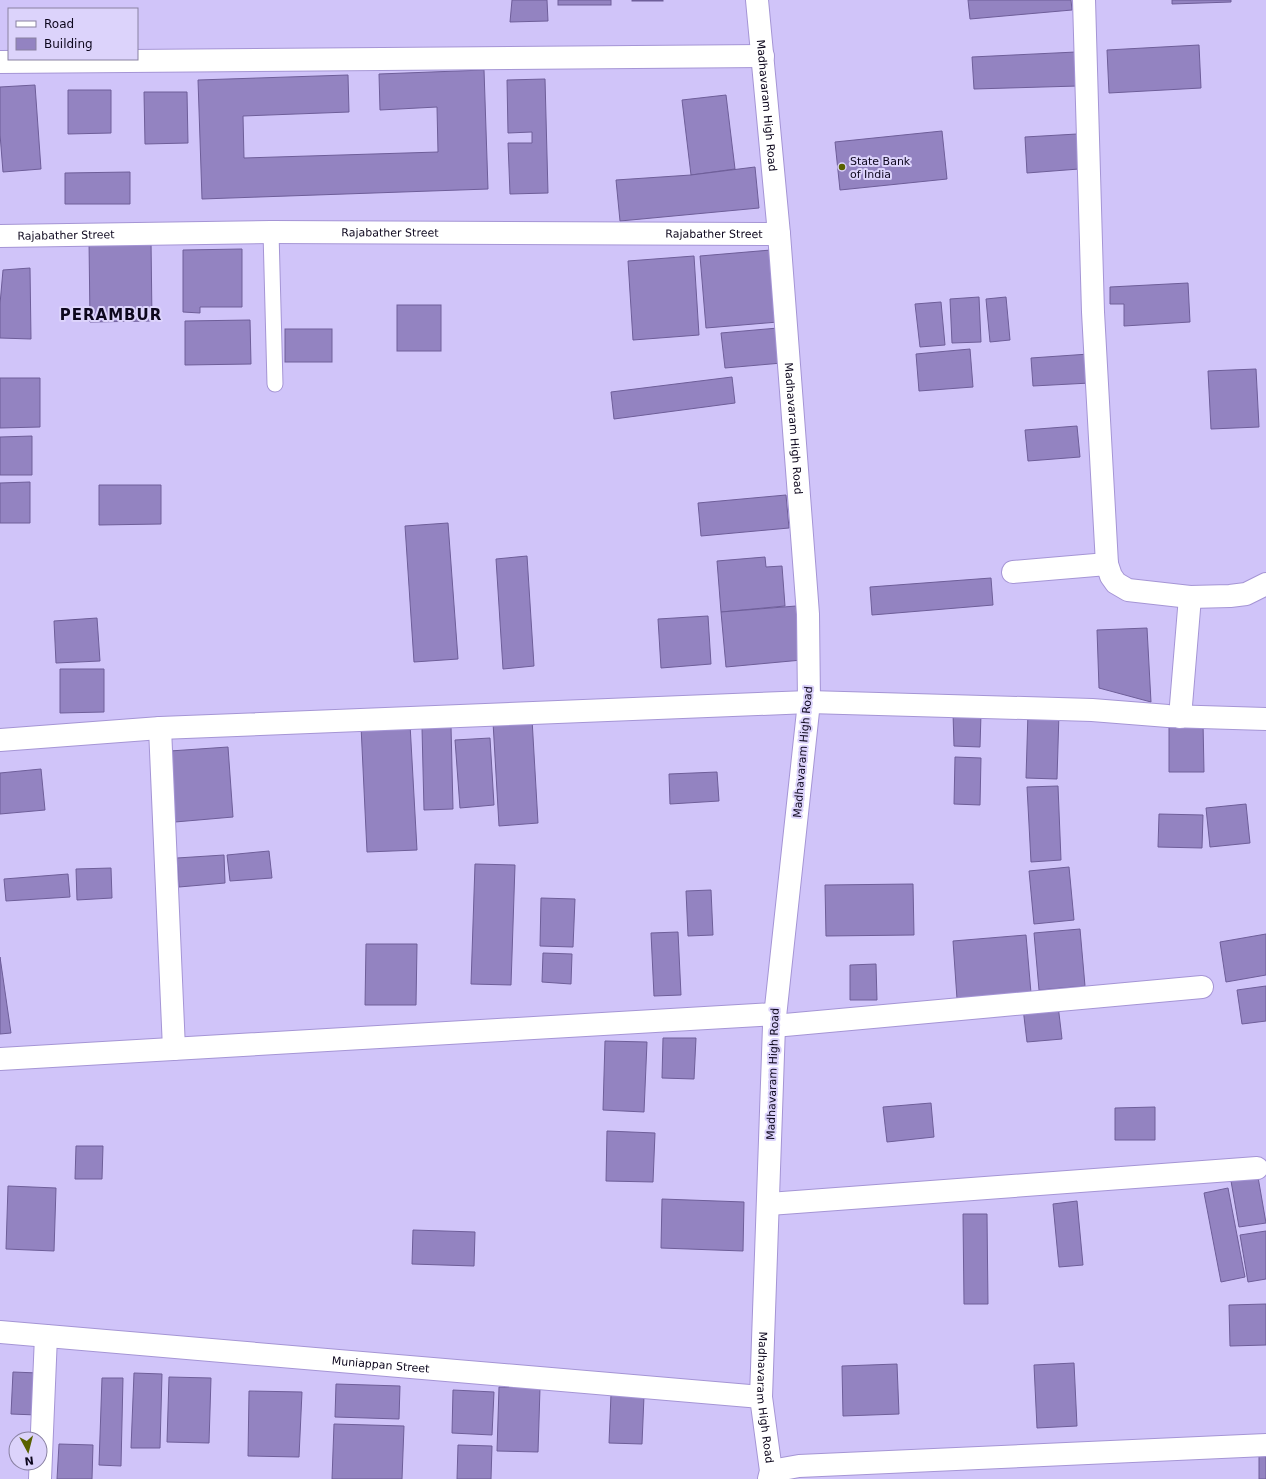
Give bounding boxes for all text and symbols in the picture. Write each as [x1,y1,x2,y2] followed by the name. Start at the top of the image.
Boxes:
[8,8,138,60] legend
[44,17,74,31] text: Road
[44,37,93,51] text: Building
[754,39,780,172] street label: Madhavaram High Road
[850,155,911,181] place label: State Bank of India
[837,162,847,172] marker: State Bank of India
[341,226,439,239] street label: Rajabather Street
[665,227,763,240] street label: Rajabather Street
[17,228,115,242] street label: Rajabather Street
[60,306,162,324] district label: PERAMBUR
[782,362,805,495] street label: Madhavaram High Road
[791,686,815,818] street label: Madhavaram High Road
[764,1008,782,1140] street label: Madhavaram High Road
[754,1331,776,1464] street label: Madhavaram High Road
[331,1354,431,1375] street label: Muniappan Street
[8,1431,48,1471] north arrow
[24,1453,35,1467] text: N

